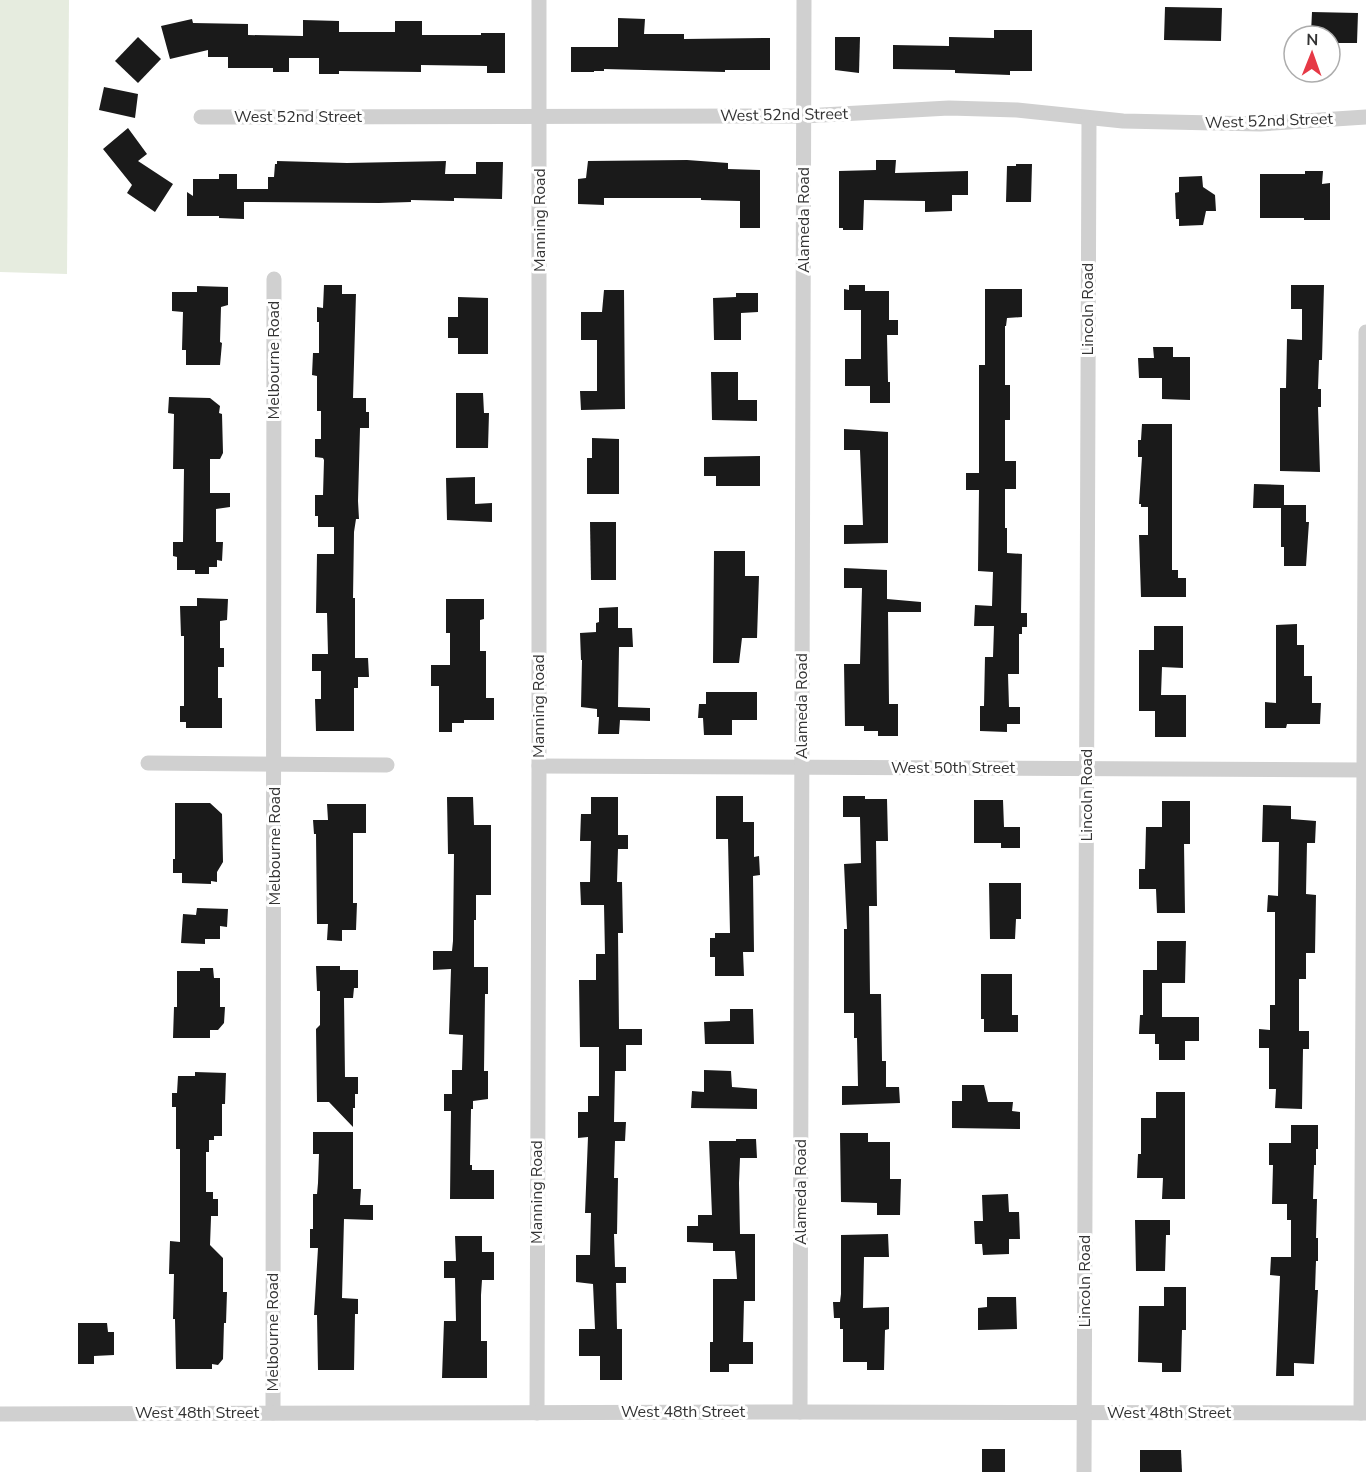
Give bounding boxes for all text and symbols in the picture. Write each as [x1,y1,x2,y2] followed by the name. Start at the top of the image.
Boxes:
[1282,24,1342,84] north arrow
[1306,29,1318,51] text: N
[720,103,849,127] street label: West 52nd Street
[234,106,362,128] street label: West 52nd Street
[1205,108,1334,134] street label: West 52nd Street
[793,167,815,273] street label: Alameda Road
[529,168,551,272] street label: Manning Road
[1077,263,1099,355] street label: Lincoln Road
[263,301,285,419] street label: Melbourne Road
[791,653,813,759] street label: Alameda Road
[528,654,550,758] street label: Manning Road
[1076,749,1098,841] street label: Lincoln Road
[891,757,1015,779] street label: West 50th Street
[264,787,286,905] street label: Melbourne Road
[790,1139,812,1245] street label: Alameda Road
[526,1140,548,1244] street label: Manning Road
[1074,1235,1096,1327] street label: Lincoln Road
[262,1273,284,1391] street label: Melbourne Road
[621,1401,745,1423] street label: West 48th Street
[135,1402,259,1424] street label: West 48th Street
[1107,1402,1231,1424] street label: West 48th Street

